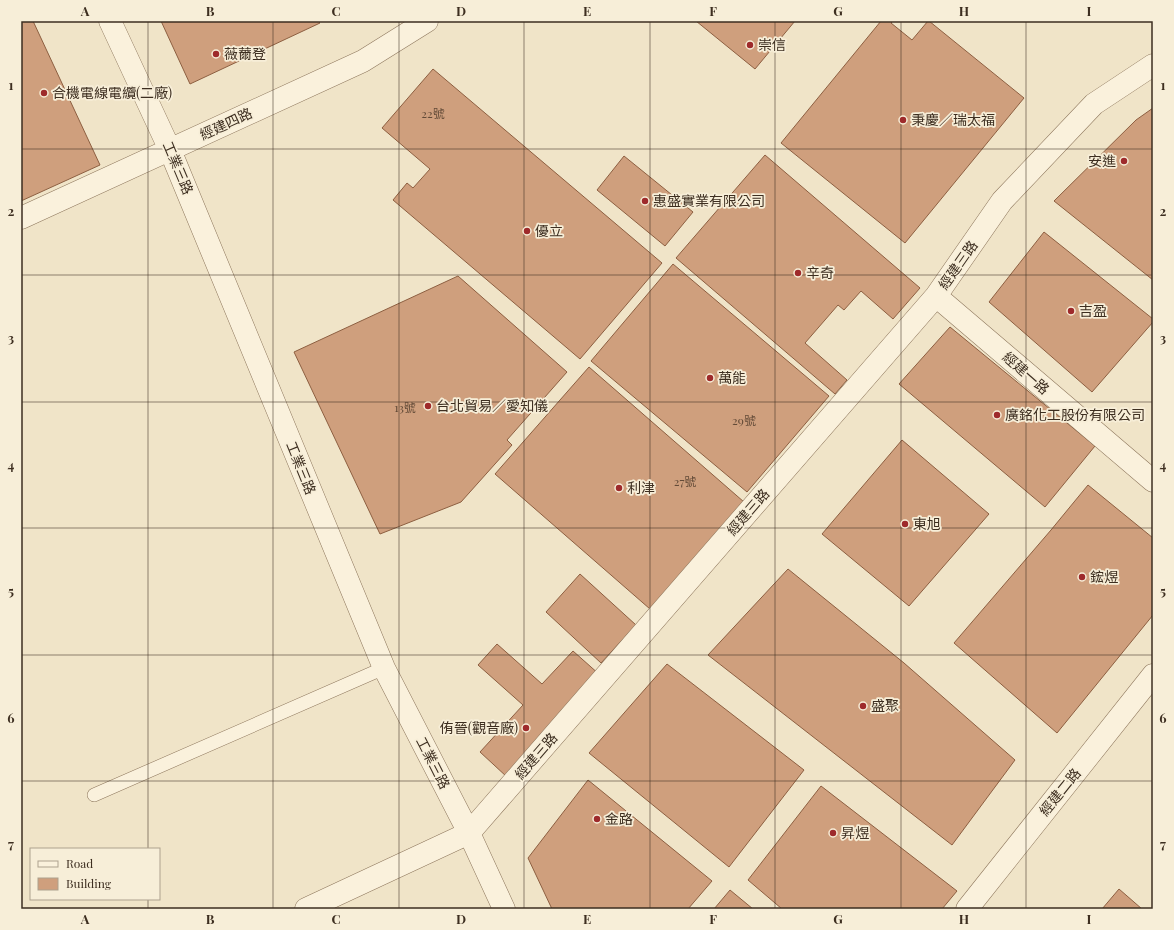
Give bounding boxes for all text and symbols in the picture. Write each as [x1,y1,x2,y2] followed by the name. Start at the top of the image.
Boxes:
[80,2,90,19] text: A
[206,2,215,19] text: B
[331,2,341,19] text: C
[456,2,466,19] text: D
[583,2,591,19] text: E
[709,2,717,19] text: F
[833,2,843,19] text: G
[959,2,969,19] text: H
[1087,2,1092,19] text: I
[758,35,786,54] place label: 崇信
[745,40,755,50] marker: 崇信
[224,44,266,63] place label: 薇薾登
[211,49,221,59] marker: 薇薾登
[9,76,14,93] text: 1
[1161,76,1166,93] text: 1
[52,83,172,102] place label: 合機電線電纜(二廠)
[39,88,49,98] marker: 合機電線電纜(二廠)
[196,103,255,144] street label: 經建四路
[421,105,445,121] house number: 22號
[911,110,995,129] place label: 秉慶／瑞太福
[898,115,908,125] marker: 秉慶／瑞太福
[159,138,198,197] street label: 工業三路
[1088,151,1116,170] place label: 安進
[1119,156,1129,166] marker: 安進
[653,191,765,210] place label: 惠盛實業有限公司
[640,196,650,206] marker: 惠盛實業有限公司
[8,202,15,219] text: 2
[1160,202,1167,219] text: 2
[535,221,563,240] place label: 優立
[522,226,532,236] marker: 優立
[934,236,981,293] street label: 經建三路
[806,263,834,282] place label: 辛奇
[793,268,803,278] marker: 辛奇
[1079,301,1107,320] place label: 吉盈
[1066,306,1076,316] marker: 吉盈
[8,329,14,346] text: 3
[1160,329,1166,346] text: 3
[999,347,1054,398] street label: 經建一路
[718,368,746,387] place label: 萬能
[705,373,715,383] marker: 萬能
[436,396,548,415] place label: 台北貿易／愛知儀
[394,399,416,415] house number: 13號
[423,401,433,411] marker: 台北貿易／愛知儀
[1005,405,1145,424] place label: 廣銘化工股份有限公司
[992,410,1002,420] marker: 廣銘化工股份有限公司
[732,412,756,428] house number: 29號
[282,438,321,497] street label: 工業三路
[8,456,15,473] text: 4
[1160,456,1167,473] text: 4
[674,473,696,489] house number: 27號
[627,478,655,497] place label: 利津
[614,483,624,493] marker: 利津
[722,484,773,539] street label: 經建三路
[913,514,941,533] place label: 東旭
[900,519,910,529] marker: 東旭
[1090,567,1118,586] place label: 鋐煜
[1077,572,1087,582] marker: 鋐煜
[8,582,14,599] text: 5
[1160,582,1166,599] text: 5
[871,696,899,715] place label: 盛聚
[858,701,868,711] marker: 盛聚
[7,709,15,726] text: 6
[1159,709,1167,726] text: 6
[440,718,518,737] place label: 侑晉(觀音廠)
[521,723,531,733] marker: 侑晉(觀音廠)
[510,728,561,783] street label: 經建三路
[412,734,455,792] street label: 工業三路
[1035,764,1085,819] street label: 經建二路
[605,809,633,828] place label: 金路
[592,814,602,824] marker: 金路
[841,823,869,842] place label: 昇煜
[828,828,838,838] marker: 昇煜
[8,835,14,852] text: 7
[1160,835,1166,852] text: 7
[30,848,160,900] legend
[66,855,93,871] text: Road
[66,875,112,891] text: Building
[80,910,90,927] text: A
[206,910,215,927] text: B
[331,910,341,927] text: C
[456,910,466,927] text: D
[583,910,591,927] text: E
[709,910,717,927] text: F
[833,910,843,927] text: G
[959,910,969,927] text: H
[1087,910,1092,927] text: I

